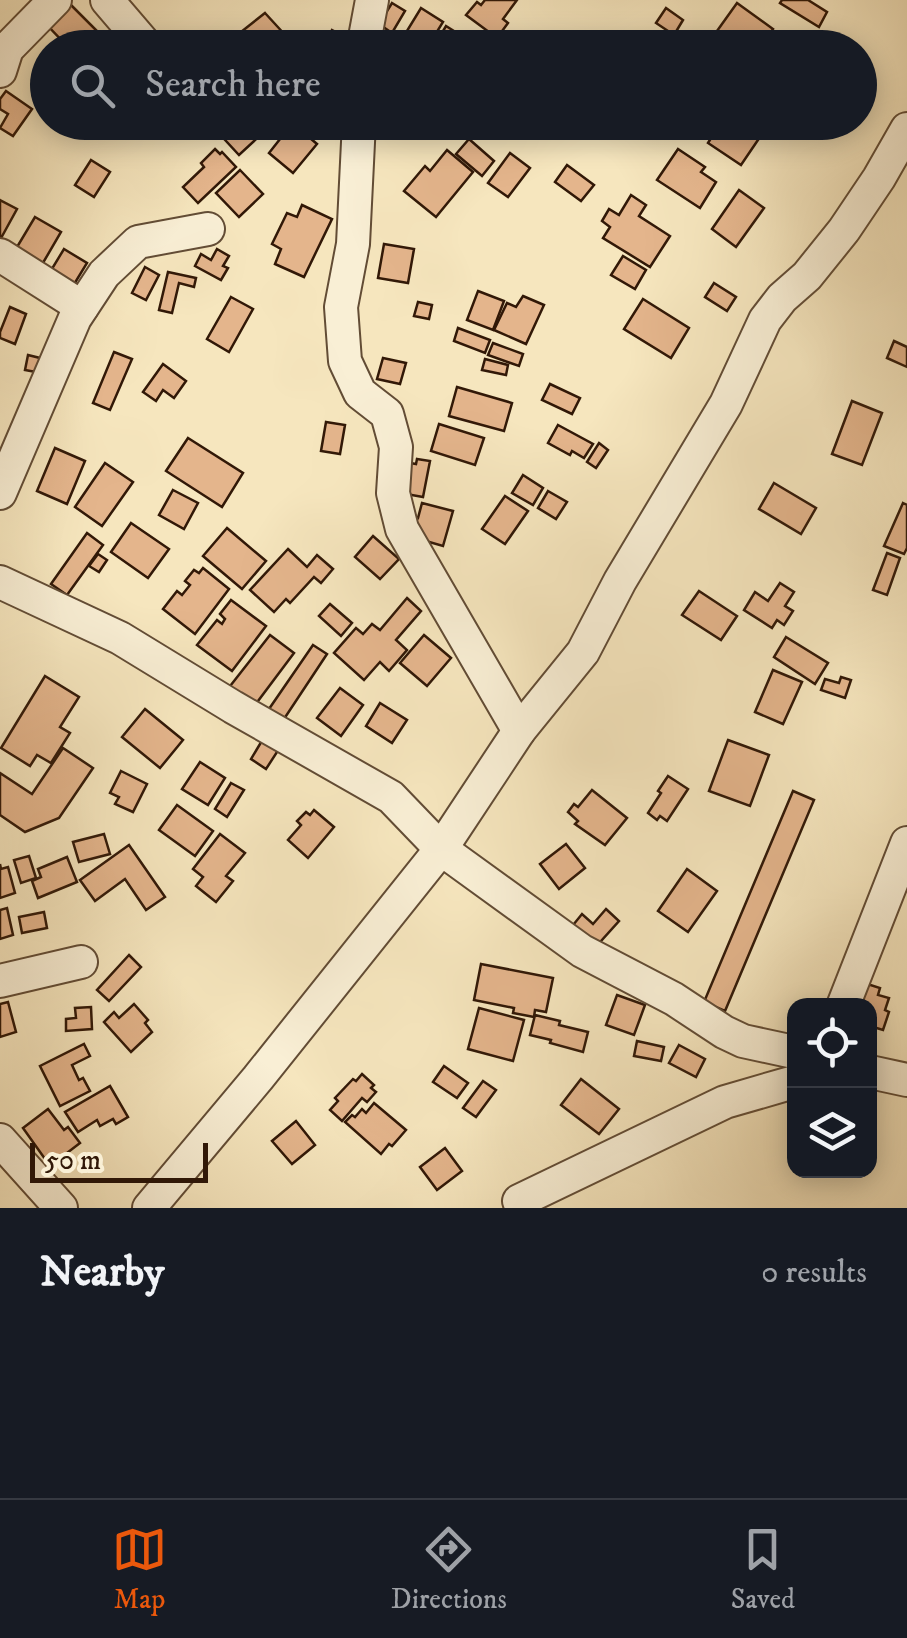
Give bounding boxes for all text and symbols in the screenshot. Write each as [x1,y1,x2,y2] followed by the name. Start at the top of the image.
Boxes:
[30,30,877,140] search box
[65,58,120,113] icon: search
[145,61,321,109] text: Search here
[787,998,877,1178] map controls
[787,998,877,1088] button: locate
[787,1088,877,1178] button: layers
[30,1138,208,1182] scale bar
[45,1143,101,1178] text: 50 m
[40,1247,164,1299] text: Nearby
[761,1253,867,1293] text: 0 results
[112,1522,167,1617] tab: Map
[391,1522,507,1617] tab: Directions
[731,1522,795,1617] tab: Saved

